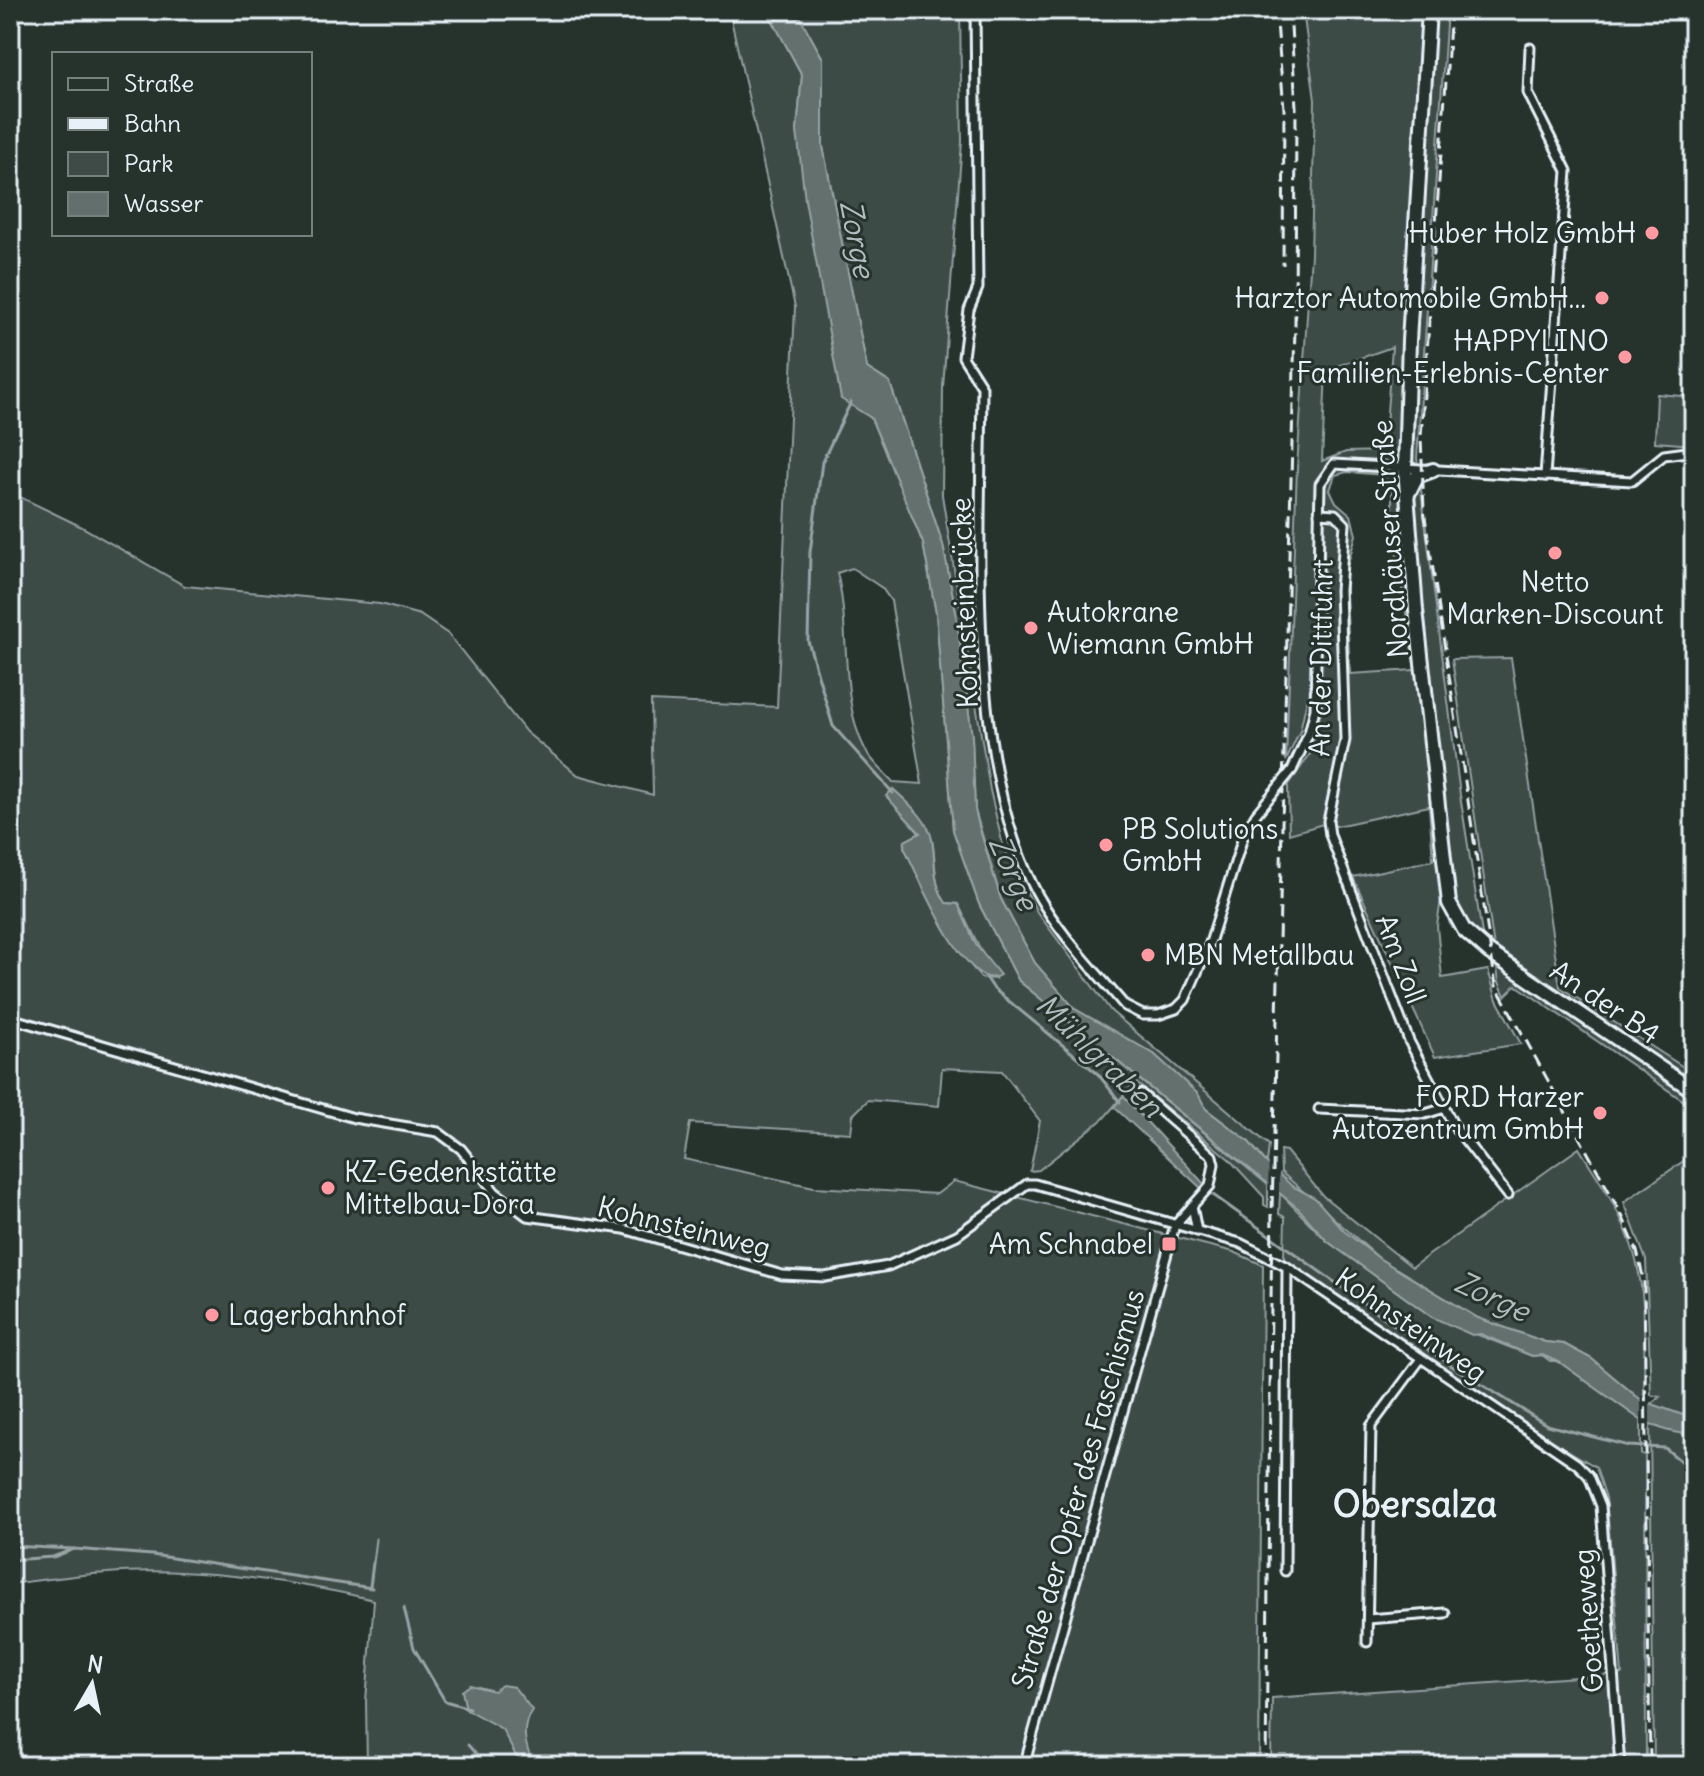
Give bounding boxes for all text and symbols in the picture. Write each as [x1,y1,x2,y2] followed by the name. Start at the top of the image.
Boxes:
[52,52,312,236] legend
[124,68,194,98] text: Straße
[124,108,181,138] text: Bahn
[124,148,174,178] text: Park
[124,188,204,218] text: Wasser
[832,197,884,283] water label: Zorge
[1408,215,1636,251] place label: Huber Holz GmbH
[1643,224,1661,242] marker: Huber Holz GmbH
[1235,280,1586,316] place label: Harztor Automobile GmbH...
[1593,289,1611,307] marker: Harztor Automobile GmbH...
[1296,323,1609,391] place label: HAPPYLINO Familien-Erlebnis-Center
[1616,348,1634,366] marker: HAPPYLINO Familien-Erlebnis-Center
[1364,419,1416,659] street label: Nordhäuser Straße
[942,497,986,709] street label: Kohnsteinbrücke
[1546,544,1564,562] marker: Netto Marken-Discount
[1301,559,1341,757] street label: An der Dittfuhrt
[1446,564,1664,632] place label: Netto Marken-Discount
[1047,594,1254,662] place label: Autokrane Wiemann GmbH
[1022,619,1040,637] marker: Autokrane Wiemann GmbH
[1122,811,1278,879] place label: PB Solutions GmbH
[981,829,1048,918] water label: Zorge
[1097,836,1115,854] marker: PB Solutions GmbH
[1368,909,1434,1009] street label: Am Zoll
[1164,937,1354,973] place label: MBN Metallbau
[1139,946,1157,964] marker: MBN Metallbau
[1543,952,1667,1052] street label: An der B4
[1028,985,1171,1126] water label: Mühlgraben
[1332,1079,1584,1147] place label: FORD Harzer Autozentrum GmbH
[1591,1104,1609,1122] marker: FORD Harzer Autozentrum GmbH
[344,1154,557,1222] place label: KZ-Gedenkstätte Mittelbau-Dora
[319,1179,337,1197] marker: KZ-Gedenkstätte Mittelbau-Dora
[594,1188,774,1266] street label: Kohnsteinweg
[989,1226,1153,1262] place label: Am Schnabel
[1160,1235,1178,1253] marker: Am Schnabel
[1328,1259,1494,1391] street label: Kohnsteinweg
[1449,1262,1537,1331] water label: Zorge
[1004,1285,1152,1693] street label: Straße der Opfer des Faschismus
[228,1297,407,1333] place label: Lagerbahnhof
[203,1306,221,1324] marker: Lagerbahnhof
[1333,1482,1497,1527] district label: Obersalza
[1565,1548,1611,1694] street label: Goetheweg
[52,1644,132,1724] north arrow
[85,1649,105,1679] text: N

